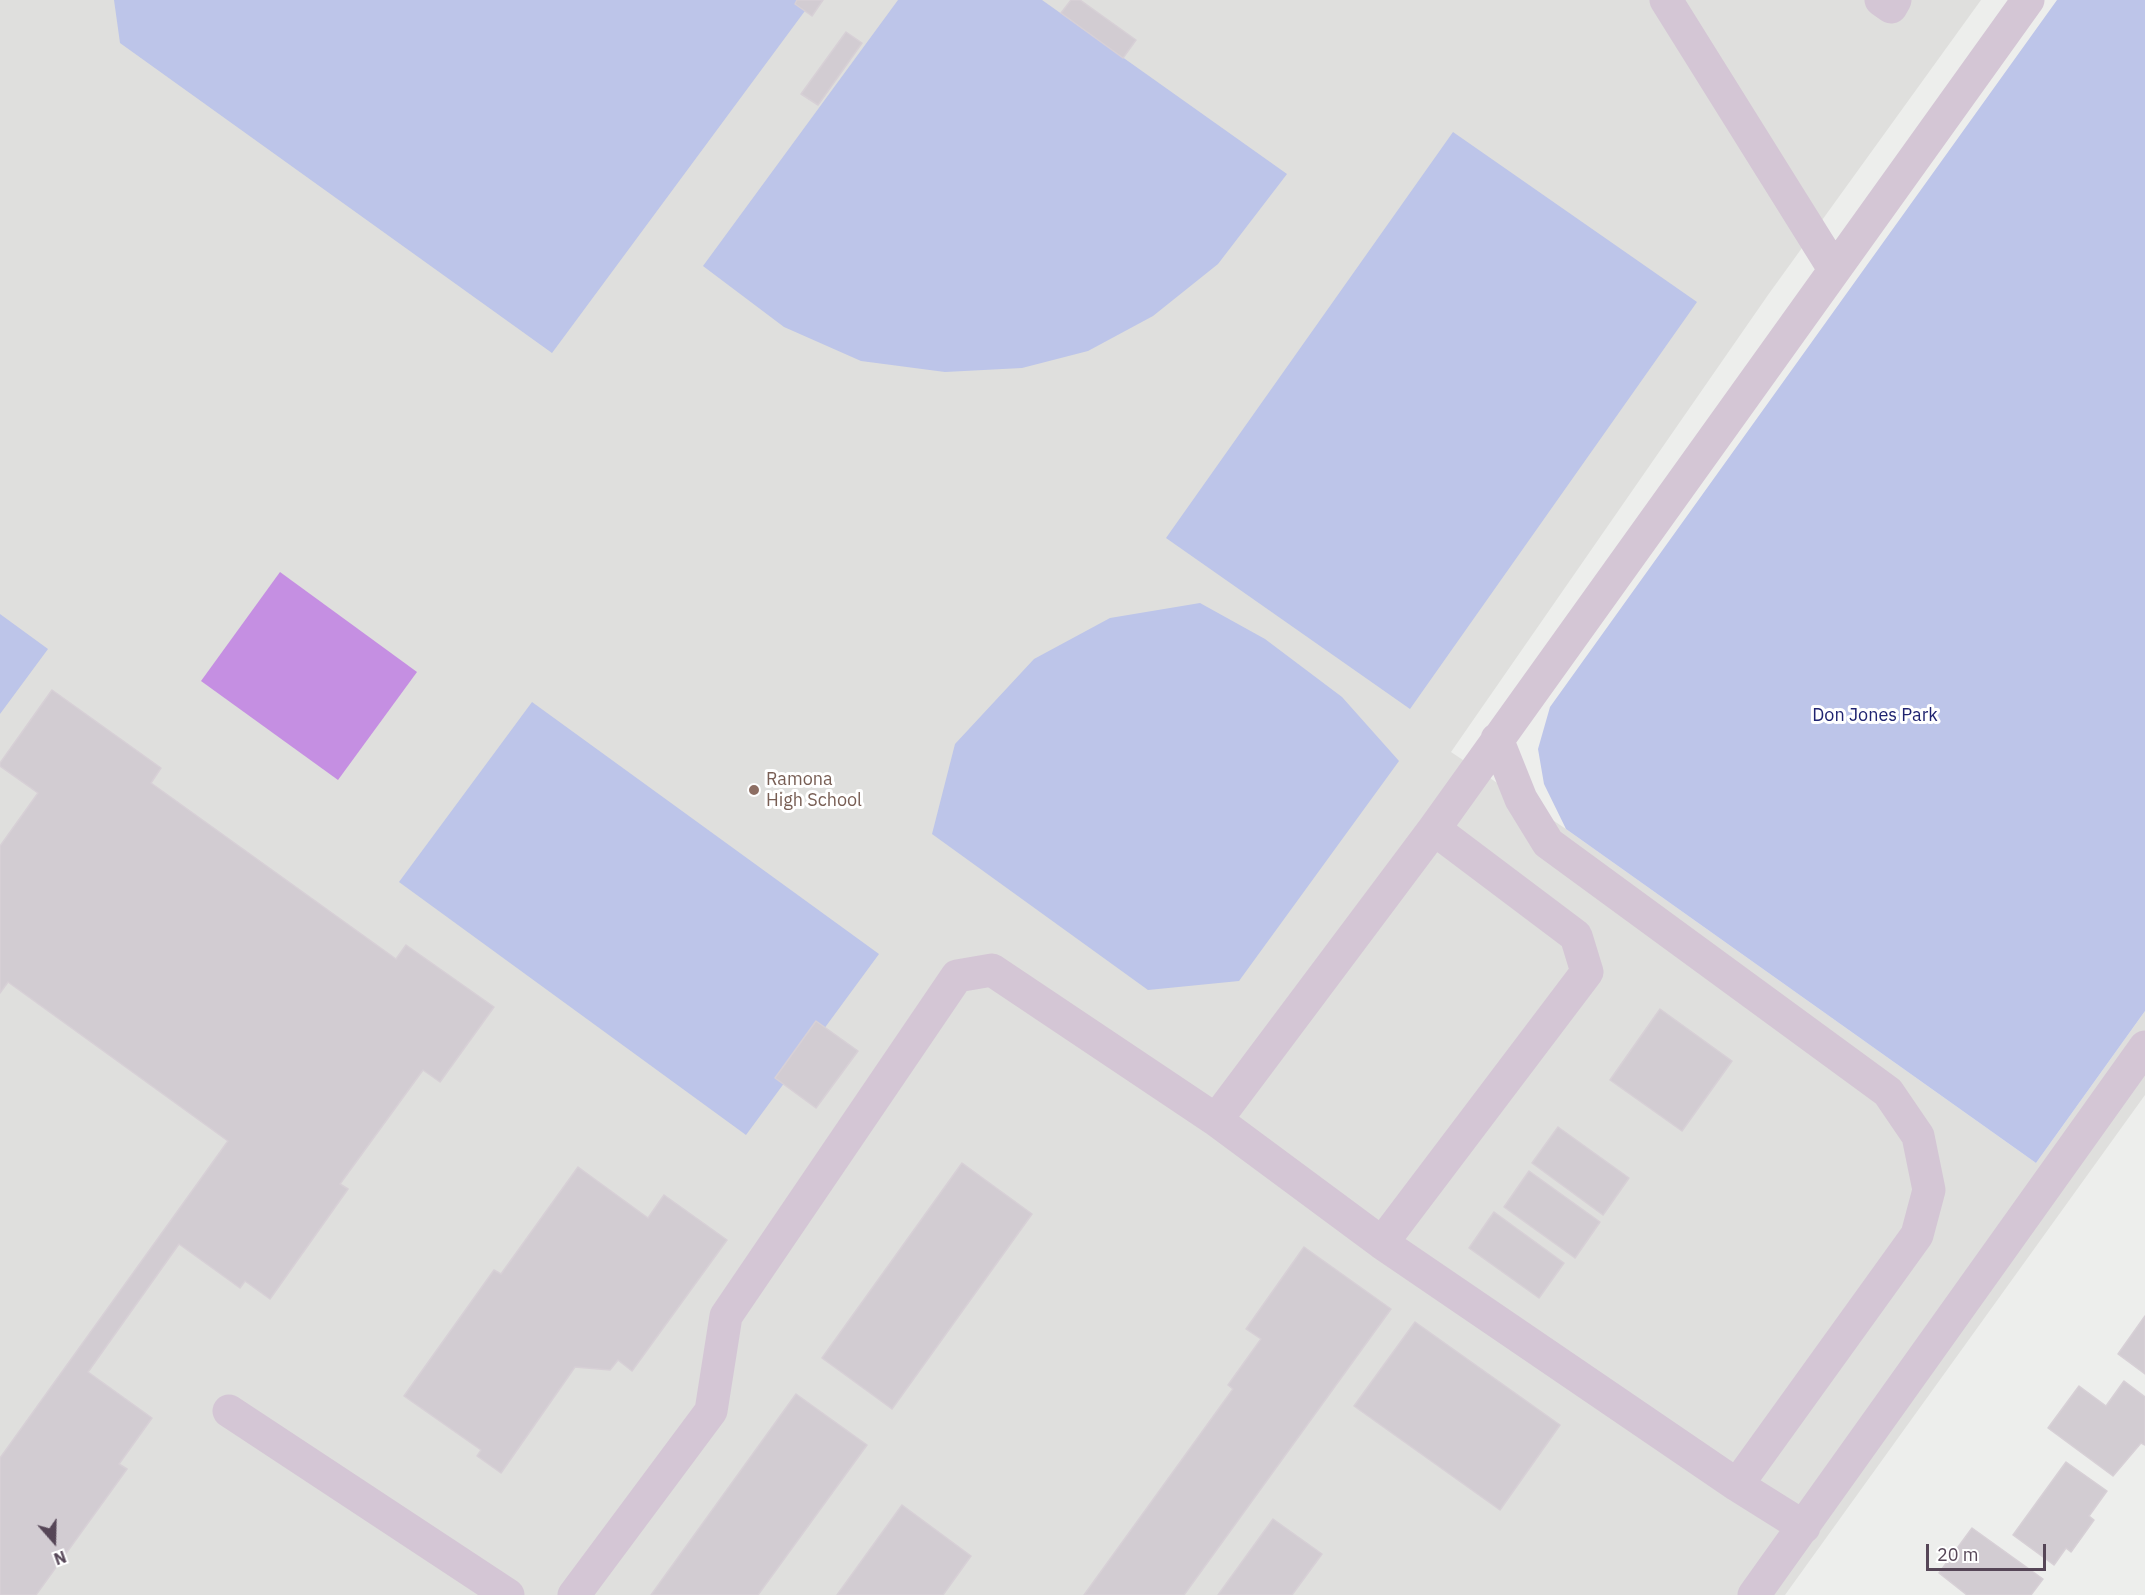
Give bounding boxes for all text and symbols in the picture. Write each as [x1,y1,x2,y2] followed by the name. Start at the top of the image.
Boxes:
[1812,705,1938,727] park label: Don Jones Park
[766,769,862,812] place label: Ramona High School
[747,783,761,797] marker: Ramona High School
[24,1511,84,1571] north arrow
[1929,1532,2049,1570] scale bar
[1937,1543,1979,1566] text: 20 m
[51,1547,69,1569] text: N

